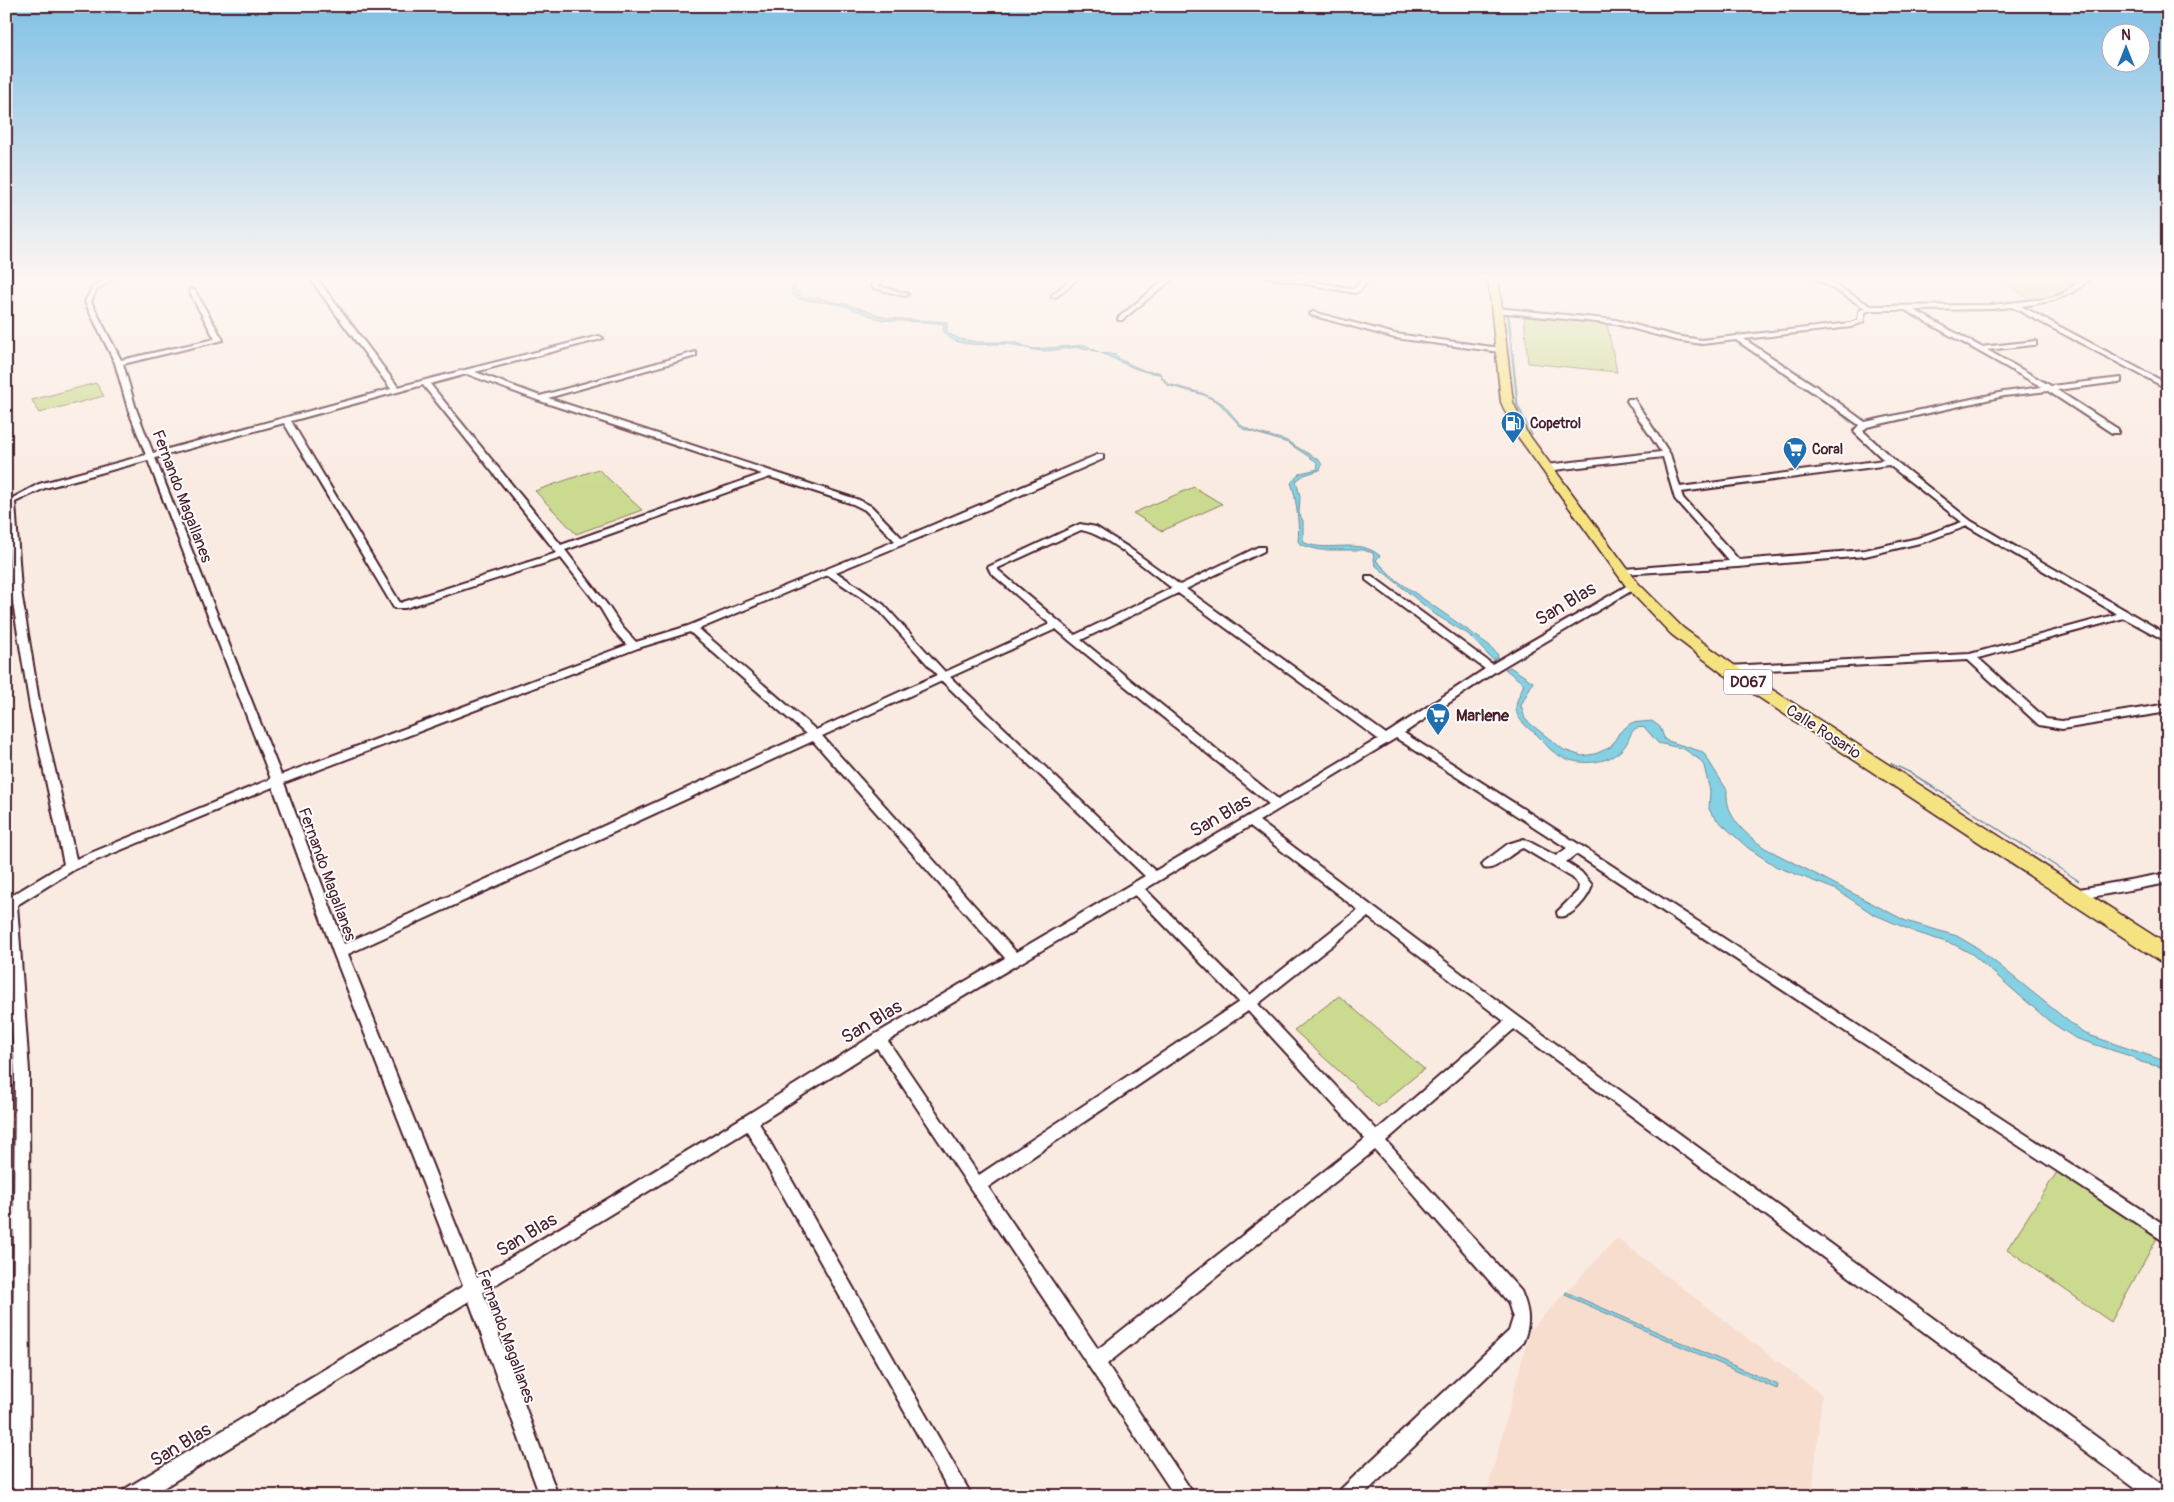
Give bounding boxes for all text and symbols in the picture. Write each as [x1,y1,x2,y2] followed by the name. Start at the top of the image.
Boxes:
[2102,22,2152,72] north arrow
[2121,27,2131,44] text: N
[1500,410,1526,444] fuel station icon: Copetrol
[1530,415,1581,432] place label: Copetrol
[148,427,217,566] street label: Fernando Magallanes
[1782,436,1808,470] supermarket icon: Coral
[1812,441,1843,458] place label: Coral
[1531,576,1601,631] street label: San Blas
[1724,670,1772,694] road number: D067
[1782,700,1865,764] street label: Calle Rosario
[1425,702,1451,736] supermarket icon: Marlene
[1456,706,1510,726] place label: Marlene
[1186,789,1256,843] street label: San Blas
[294,805,360,944] street label: Fernando Magallanes
[837,994,907,1049] street label: San Blas
[492,1207,562,1262] street label: San Blas
[473,1267,539,1406] street label: Fernando Magallanes
[146,1417,216,1472] street label: San Blas

